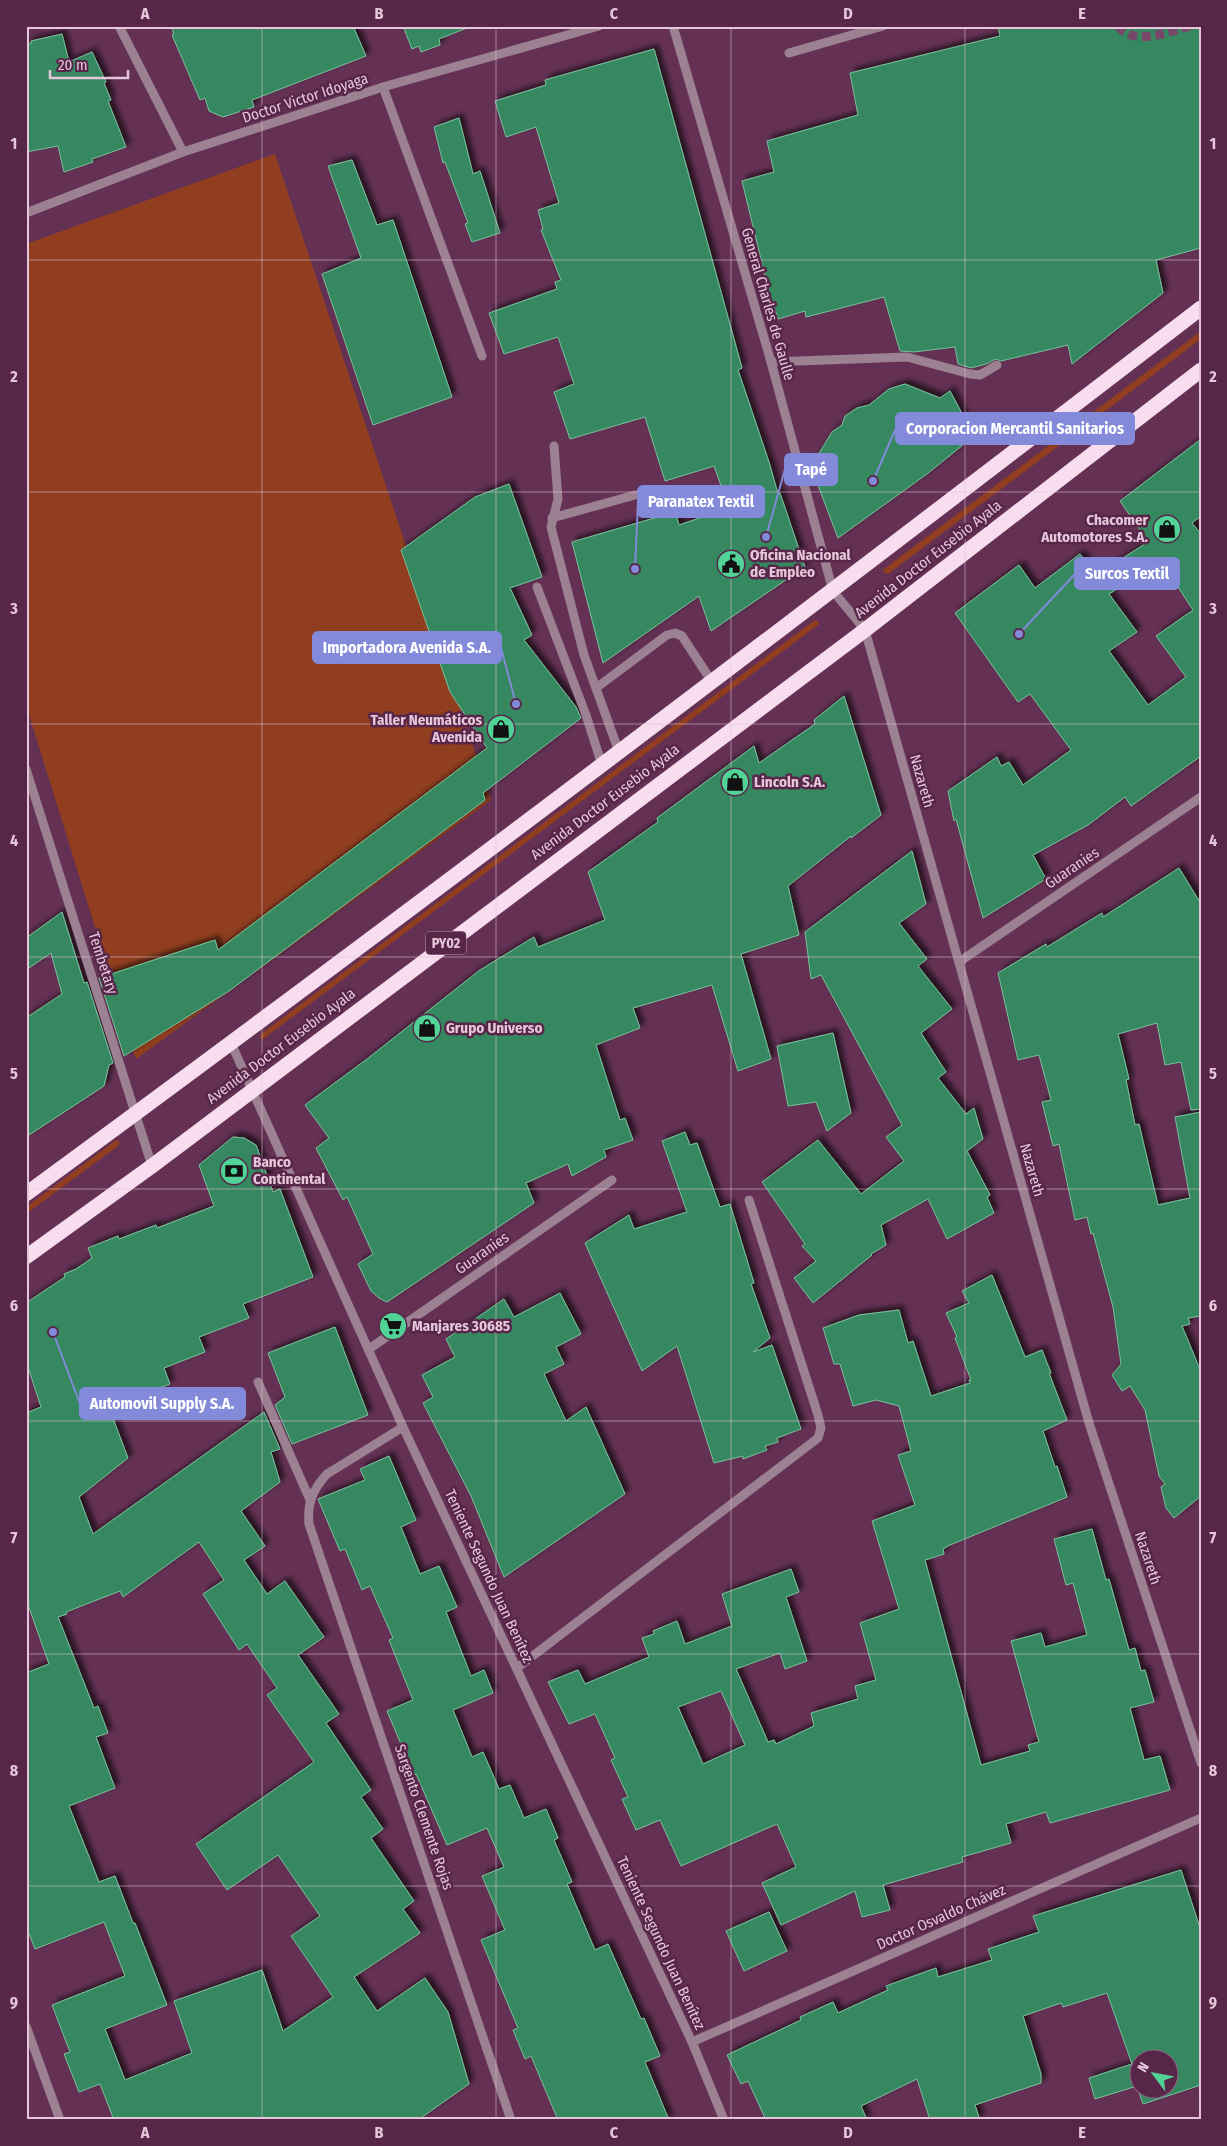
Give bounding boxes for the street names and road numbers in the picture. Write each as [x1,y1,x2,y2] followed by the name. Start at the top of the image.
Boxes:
[240,69,370,127] street label: Doctor Victor Idoyaga
[738,226,798,382] street label: General Charles de Gaulle
[851,496,1005,622] street label: Avenida Doctor Eusebio Ayala
[527,740,683,864] street label: Avenida Doctor Eusebio Ayala
[906,752,938,810] street label: Nazareth
[1042,843,1102,893] street label: Guaranies
[84,930,122,997] street label: Tembetary
[426,931,466,954] road number: PY02
[203,984,359,1108] street label: Avenida Doctor Eusebio Ayala
[1016,1141,1048,1199] street label: Nazareth
[452,1228,512,1278] street label: Guaranies
[441,1487,537,1666] street label: Teniente Segundo Juan Benítez
[1131,1529,1165,1587] street label: Nazareth
[391,1742,457,1892] street label: Sargento Clemente Rojas
[613,1854,709,2033] street label: Teniente Segundo Juan Benítez
[874,1880,1008,1954] street label: Doctor Osvaldo Chávez

